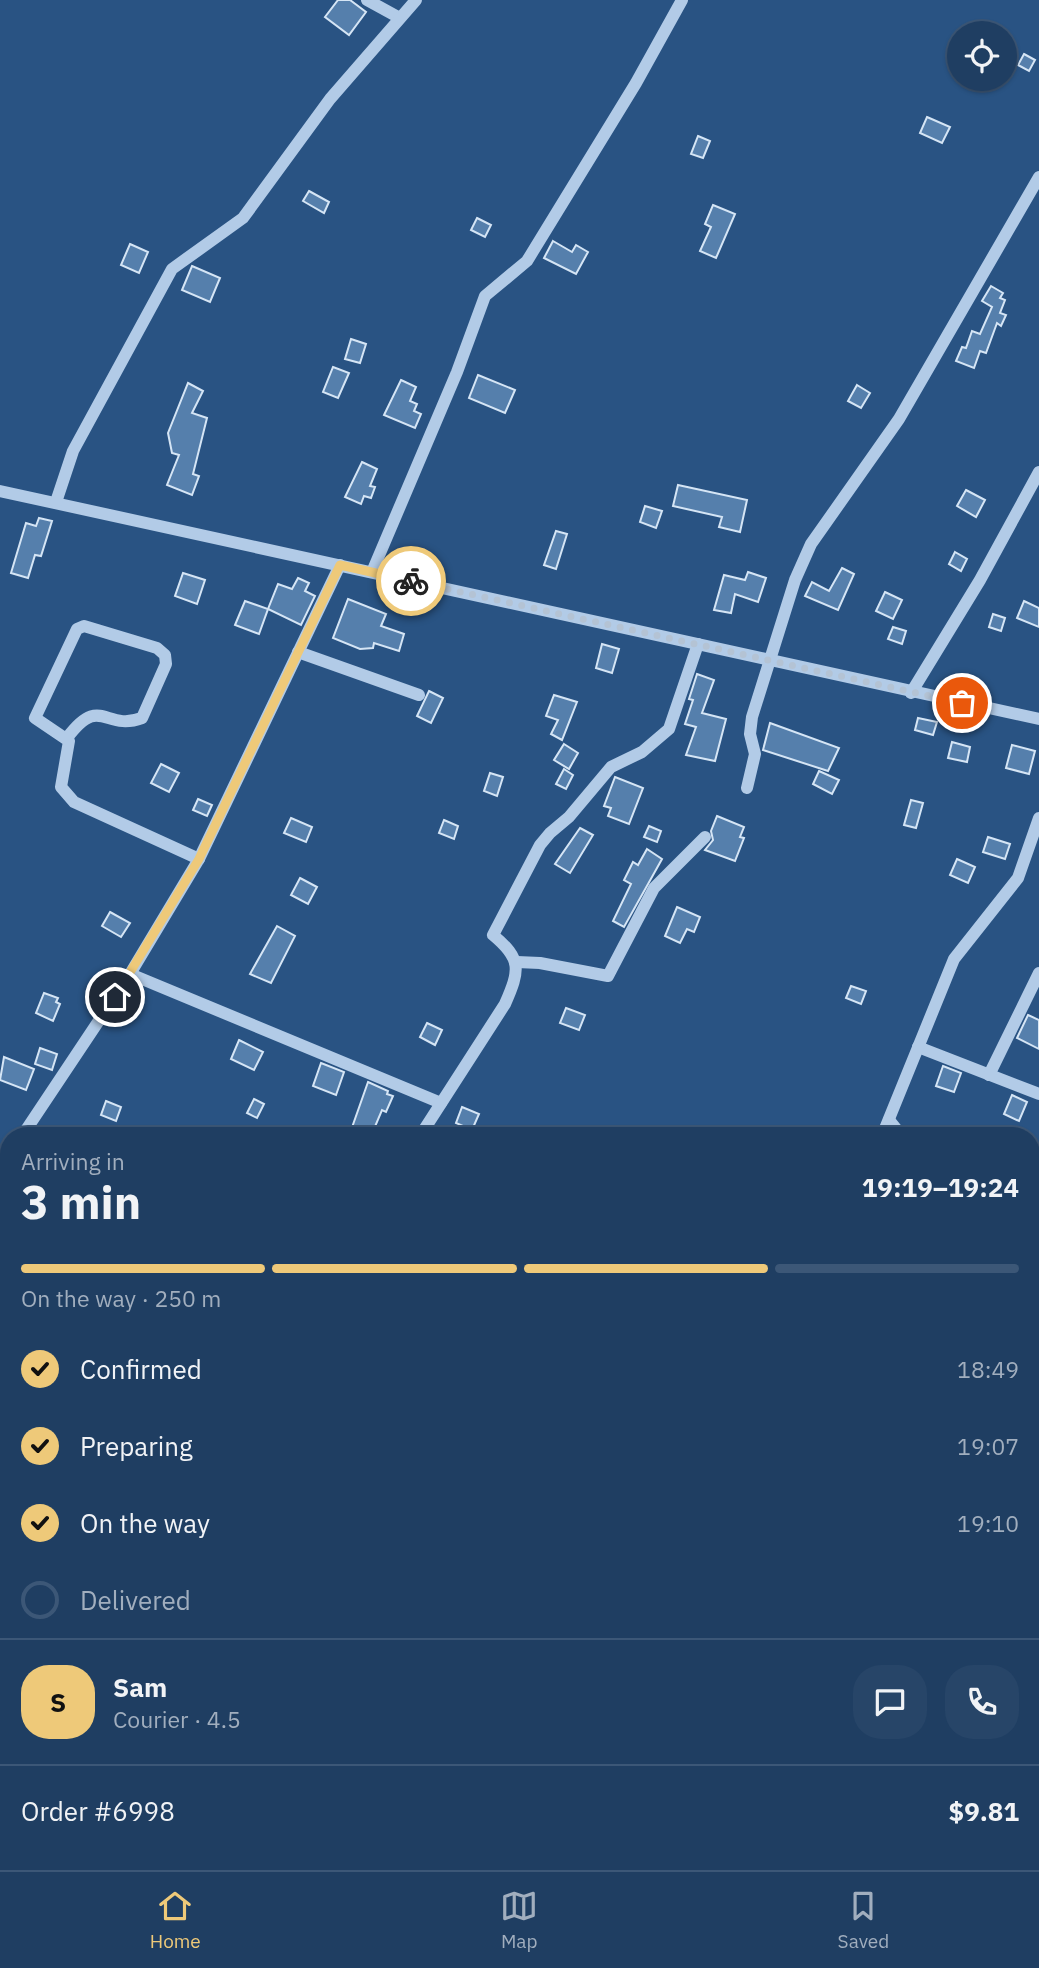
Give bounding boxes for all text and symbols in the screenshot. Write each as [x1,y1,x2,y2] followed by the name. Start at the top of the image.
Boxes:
[947,21,1017,91] map controls
[947,21,1017,91] button: locate
[376,546,446,616] courier
[392,562,430,600] icon: bike
[932,673,992,733] pin
[943,684,981,722] icon: bag
[85,967,145,1027] pin
[96,978,134,1016] icon: home
[21,1146,125,1176] text: Arriving in
[862,1170,1019,1204] text: 19:19–19:24
[21,1172,141,1232] text: 3 min
[21,1283,221,1313] text: On the way · 250 m
[21,1350,59,1388] icon: check
[80,1352,202,1386] text: Confirmed
[957,1354,1019,1384] text: 18:49
[21,1427,59,1465] icon: check
[80,1429,193,1463] text: Preparing
[957,1431,1019,1461] text: 19:07
[21,1504,59,1542] icon: check
[80,1506,210,1540] text: On the way
[957,1508,1019,1538] text: 19:10
[80,1583,191,1617] text: Delivered
[853,1665,927,1739] button: chat
[945,1665,1019,1739] button: phone
[113,1670,167,1704] text: Sam
[50,1685,66,1719] text: S
[113,1704,241,1734] text: Courier · 4.5
[21,1794,175,1828] text: Order #6998
[949,1794,1019,1828] text: $9.81
[150,1887,201,1953] tab: Home
[500,1887,538,1953] tab: Map
[838,1887,889,1953] tab: Saved

